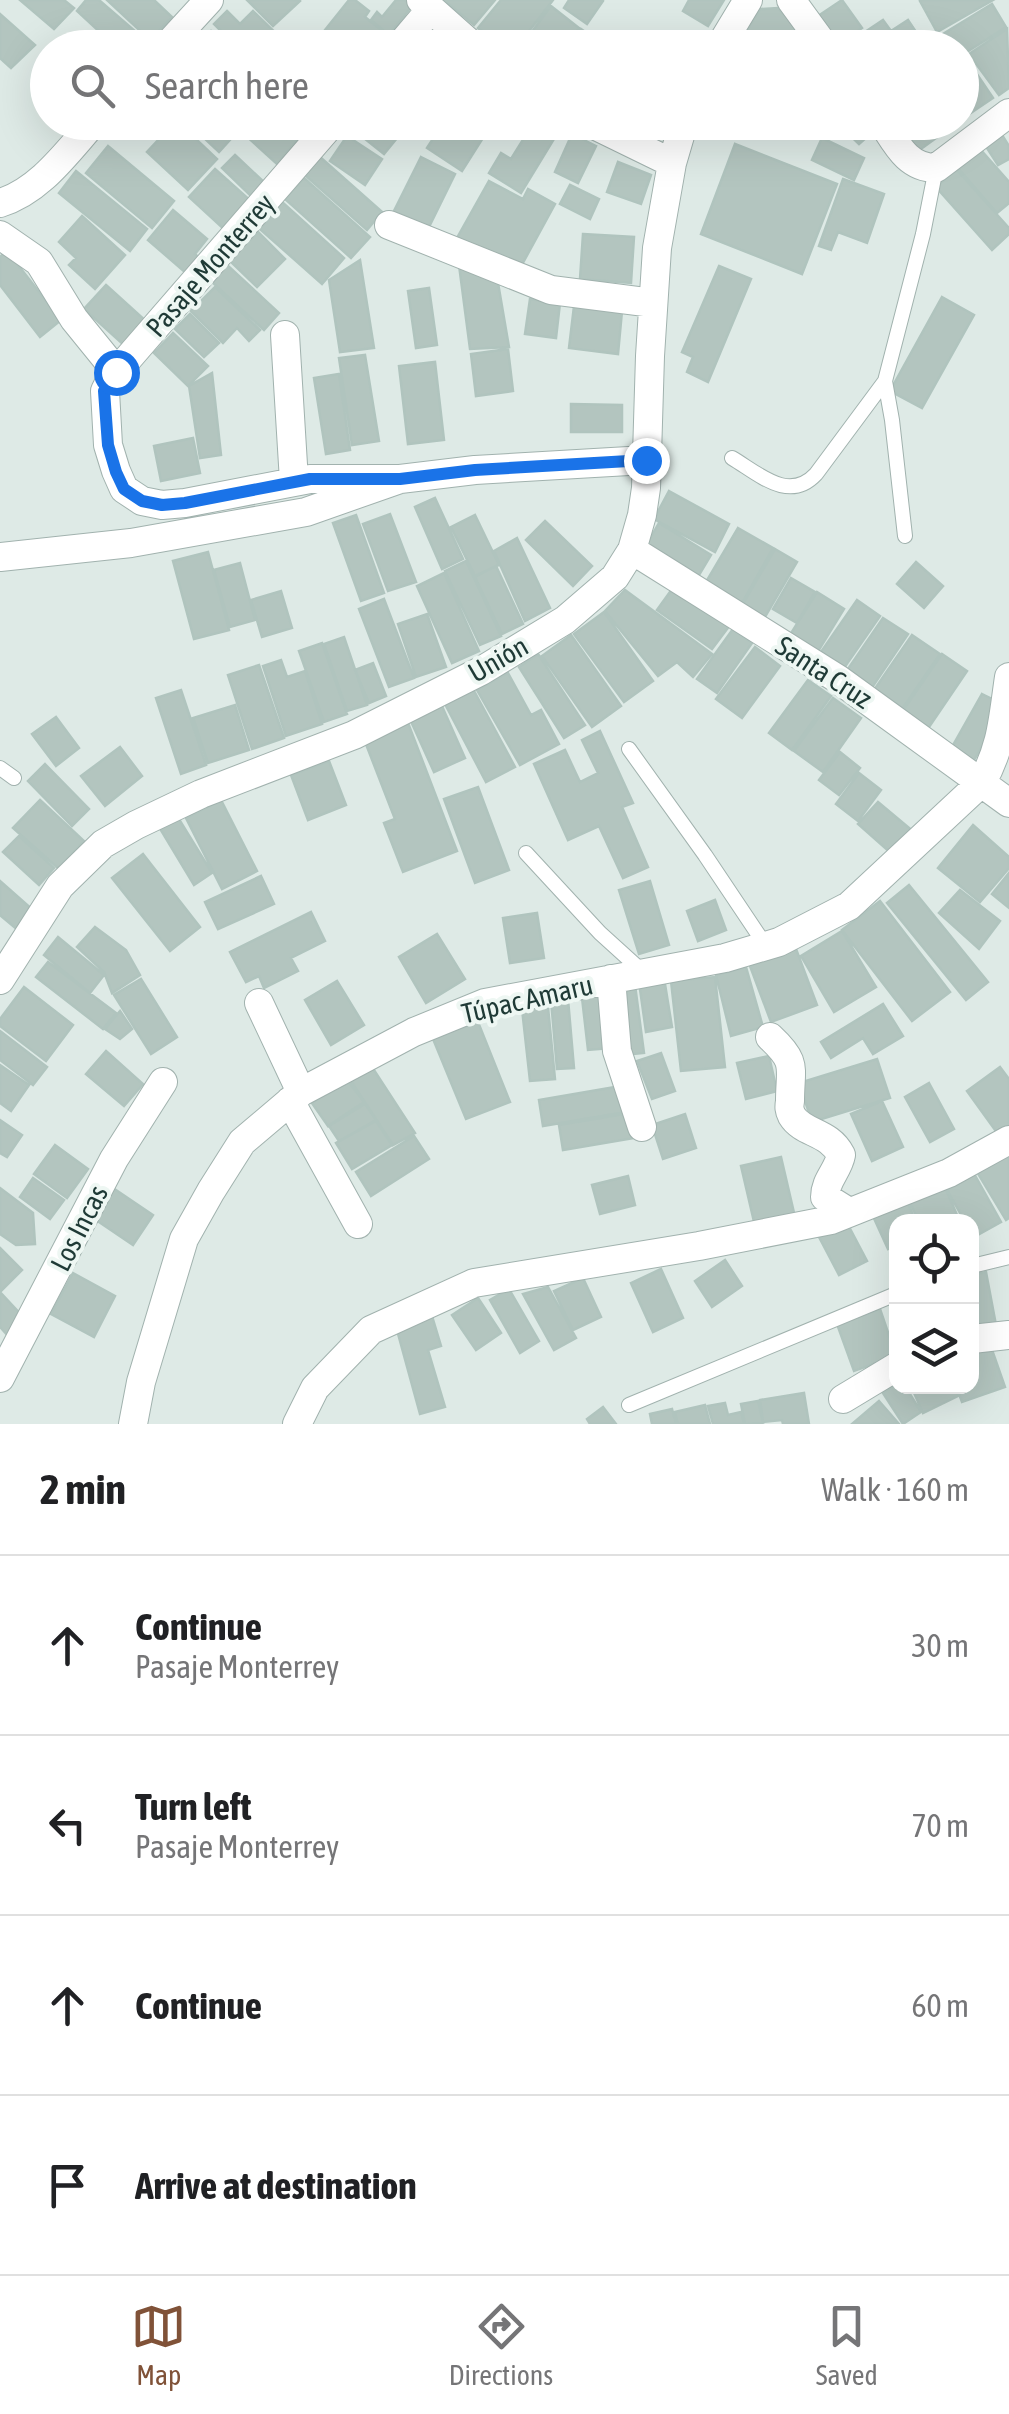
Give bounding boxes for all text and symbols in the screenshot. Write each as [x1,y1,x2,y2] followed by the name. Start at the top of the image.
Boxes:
[30,30,979,140] search box
[65,58,120,113] icon: search
[145,64,309,107] text: Search here
[139,187,281,343] street label: Pasaje Monterrey
[94,350,140,396] route start
[624,438,670,484] route end
[463,629,533,689] street label: Unión
[770,629,878,715] street label: Santa Cruz
[458,968,596,1030] street label: Túpac Amaru
[44,1180,114,1276] street label: Los Incas
[889,1214,979,1394] map controls
[889,1214,979,1304] button: locate
[889,1304,979,1394] button: layers
[40,1465,126,1513] text: 2 min
[821,1471,969,1508] text: Walk · 160 m
[135,1605,262,1648] text: Continue
[40,1618,95,1673] icon: ahead
[911,1627,969,1664] text: 30 m
[135,1648,339,1685] text: Pasaje Monterrey
[135,1785,251,1828] text: Turn left
[40,1798,95,1853] icon: left
[911,1807,969,1844] text: 70 m
[135,1828,339,1865] text: Pasaje Monterrey
[40,1978,95,2033] icon: ahead
[135,1984,262,2027] text: Continue
[911,1987,969,2024] text: 60 m
[40,2158,95,2213] icon: arrive
[135,2164,417,2207] text: Arrive at destination
[131,2299,186,2391] tab: Map
[449,2299,553,2391] tab: Directions
[816,2299,878,2391] tab: Saved

